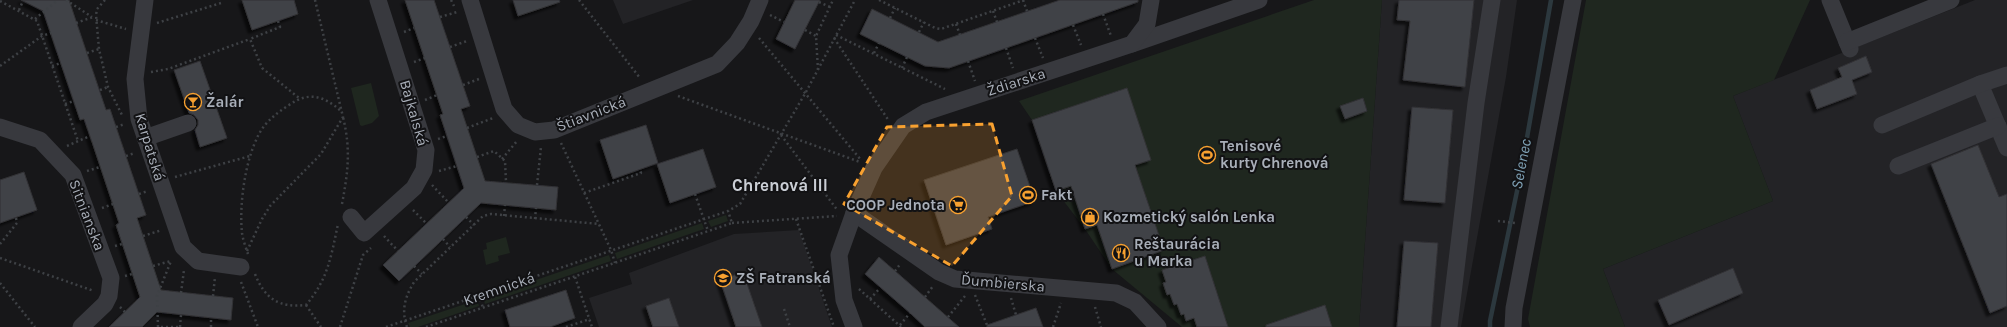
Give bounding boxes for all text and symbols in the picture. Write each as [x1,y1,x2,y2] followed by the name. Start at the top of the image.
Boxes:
[984,64,1048,100] street label: Ždiarska
[396,78,432,148] street label: Bajkalská
[206,91,244,111] place label: Žalár
[183,92,203,112] bar icon: Žalár
[554,93,628,135] street label: Štiavnická
[131,111,169,183] street label: Karpatská
[1220,137,1329,172] place label: Tenisové kurty Chrenová
[1507,137,1535,191] water label: Selenec
[1197,145,1217,165] sports icon: Tenisové kurty Chrenová
[732,175,828,195] district label: Chrenová III
[65,177,109,253] street label: Sitnianska
[1018,185,1038,205] sports icon: Fakt
[1041,186,1072,204] place label: Fakt
[948,195,968,215] supermarket icon: COOP Jednota
[846,196,945,214] place label: COOP Jednota
[1080,207,1100,227] shop icon: Kozmetický salón Lenka
[1103,208,1275,226] place label: Kozmetický salón Lenka
[1134,235,1220,270] place label: Reštaurácia u Marka
[1111,243,1131,263] restaurant icon: Reštaurácia u Marka
[736,267,831,287] place label: ZŠ Fatranská
[461,268,537,310] street label: Kremnická
[713,268,733,288] school or university icon: ZŠ Fatranská
[960,270,1046,296] street label: Ďumbierska

